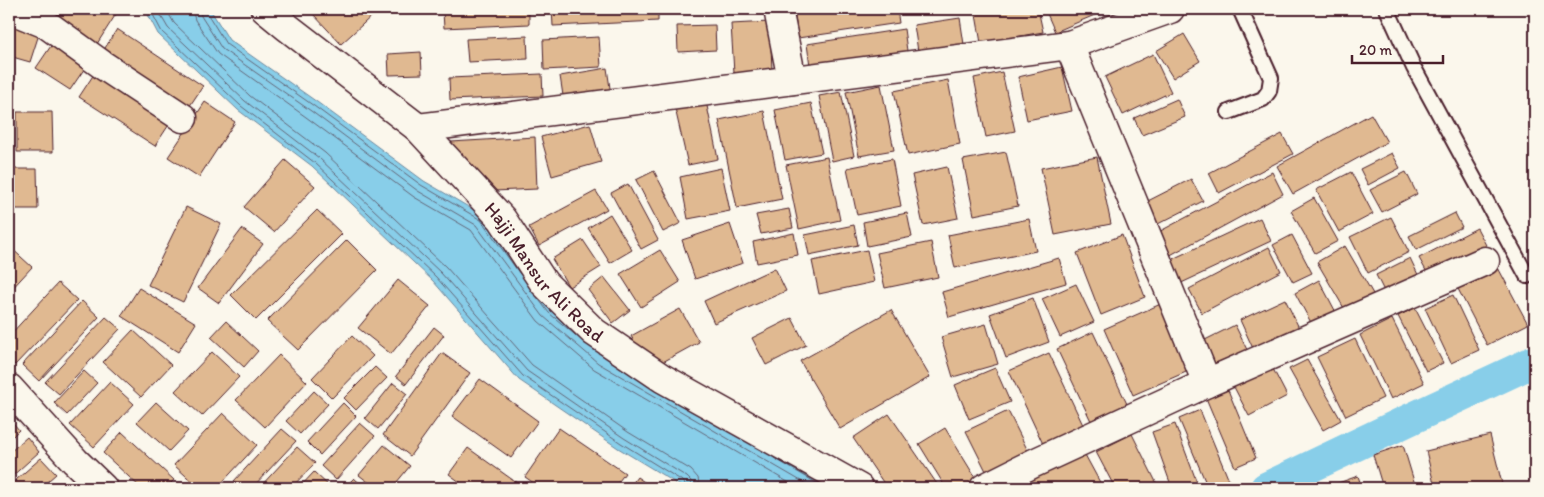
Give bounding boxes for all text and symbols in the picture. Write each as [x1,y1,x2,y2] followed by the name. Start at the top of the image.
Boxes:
[1352,32,1443,64] scale bar
[1359,41,1393,59] text: 20 m
[480,197,609,347] street label: Hajji Mansur Ali Road

